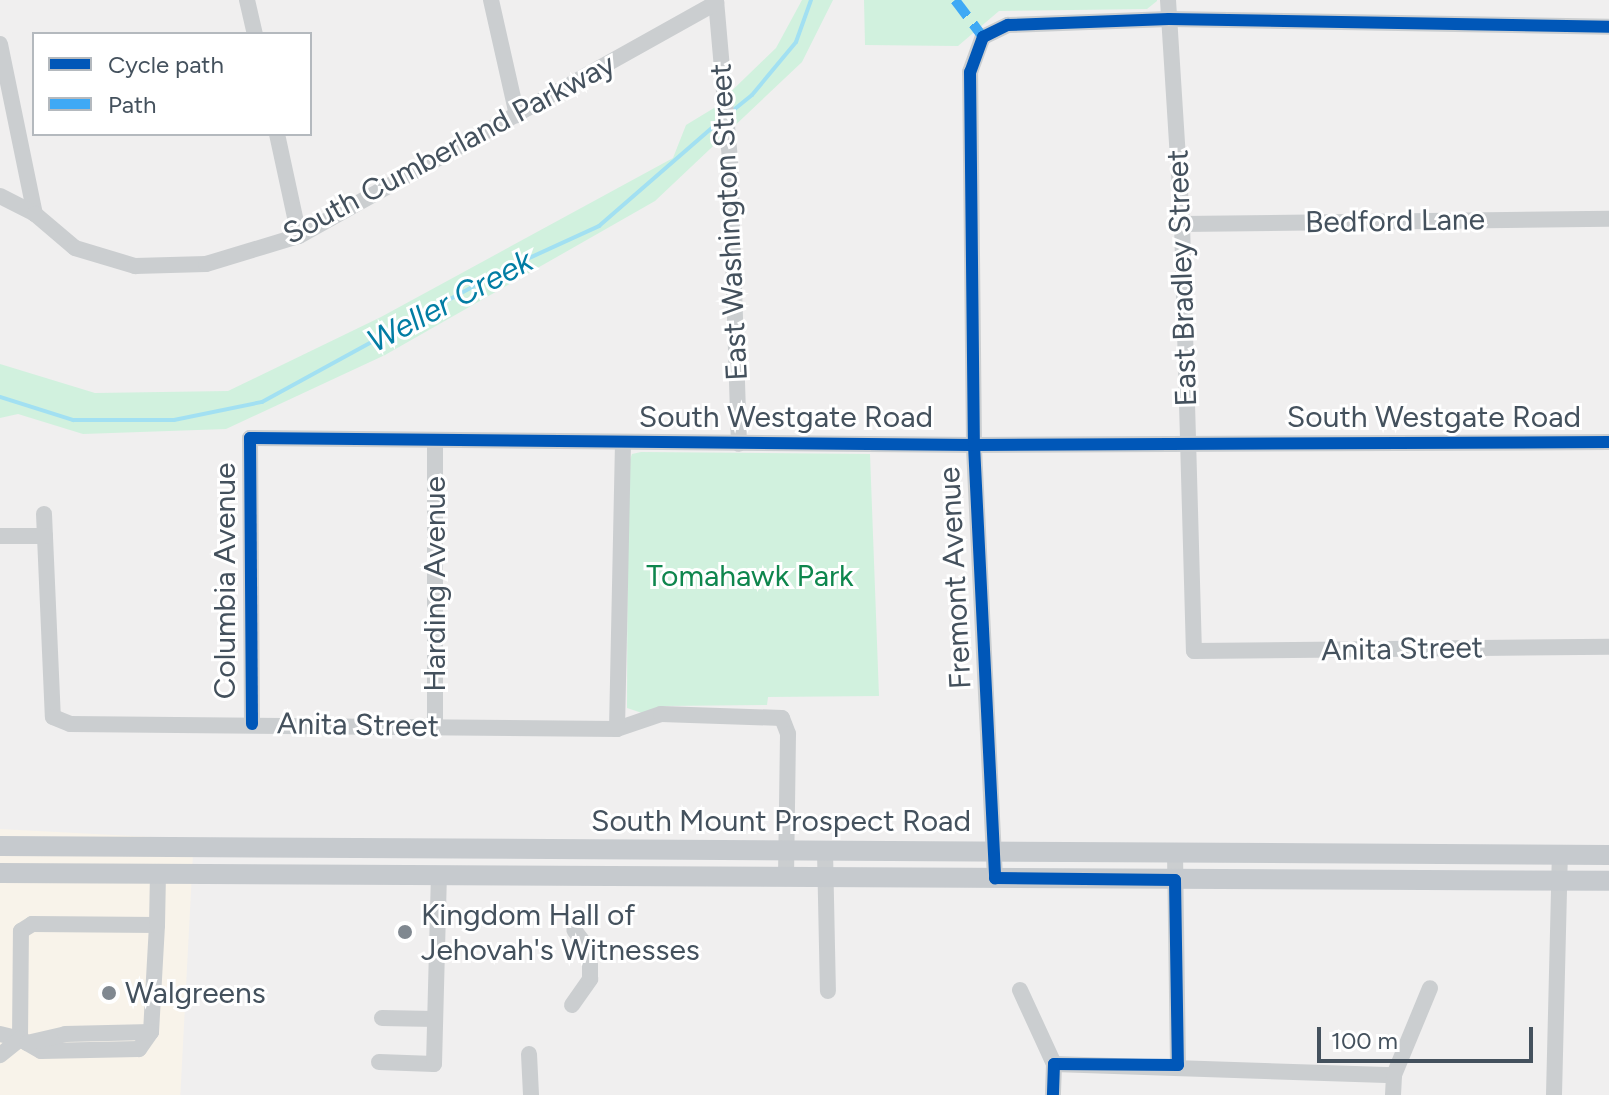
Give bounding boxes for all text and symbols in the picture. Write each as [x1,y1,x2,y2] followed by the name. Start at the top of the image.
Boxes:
[32,32,312,136] legend
[277,46,621,252] street label: South Cumberland Parkway
[108,50,224,79] text: Cycle path
[703,63,755,381] street label: East Washington Street
[108,90,156,119] text: Path
[1160,149,1204,407] street label: East Bradley Street
[1305,201,1485,241] street label: Bedford Lane
[361,241,539,361] water label: Weller Creek
[639,399,933,435] street label: South Westgate Road
[1287,399,1581,435] street label: South Westgate Road
[207,463,243,699] street label: Columbia Avenue
[931,466,979,690] street label: Fremont Avenue
[417,476,453,692] street label: Harding Avenue
[646,558,854,594] park label: Tomahawk Park
[1321,630,1483,668] street label: Anita Street
[277,706,439,744] street label: Anita Street
[591,803,971,839] street label: South Mount Prospect Road
[421,897,700,968] place label: Kingdom Hall of Jehovah's Witnesses
[396,923,414,941] marker: Kingdom Hall of Jehovah's Witnesses
[125,975,266,1011] place label: Walgreens
[100,984,118,1002] marker: Walgreens
[1321,1011,1537,1061] scale bar
[1331,1026,1398,1055] text: 100 m

